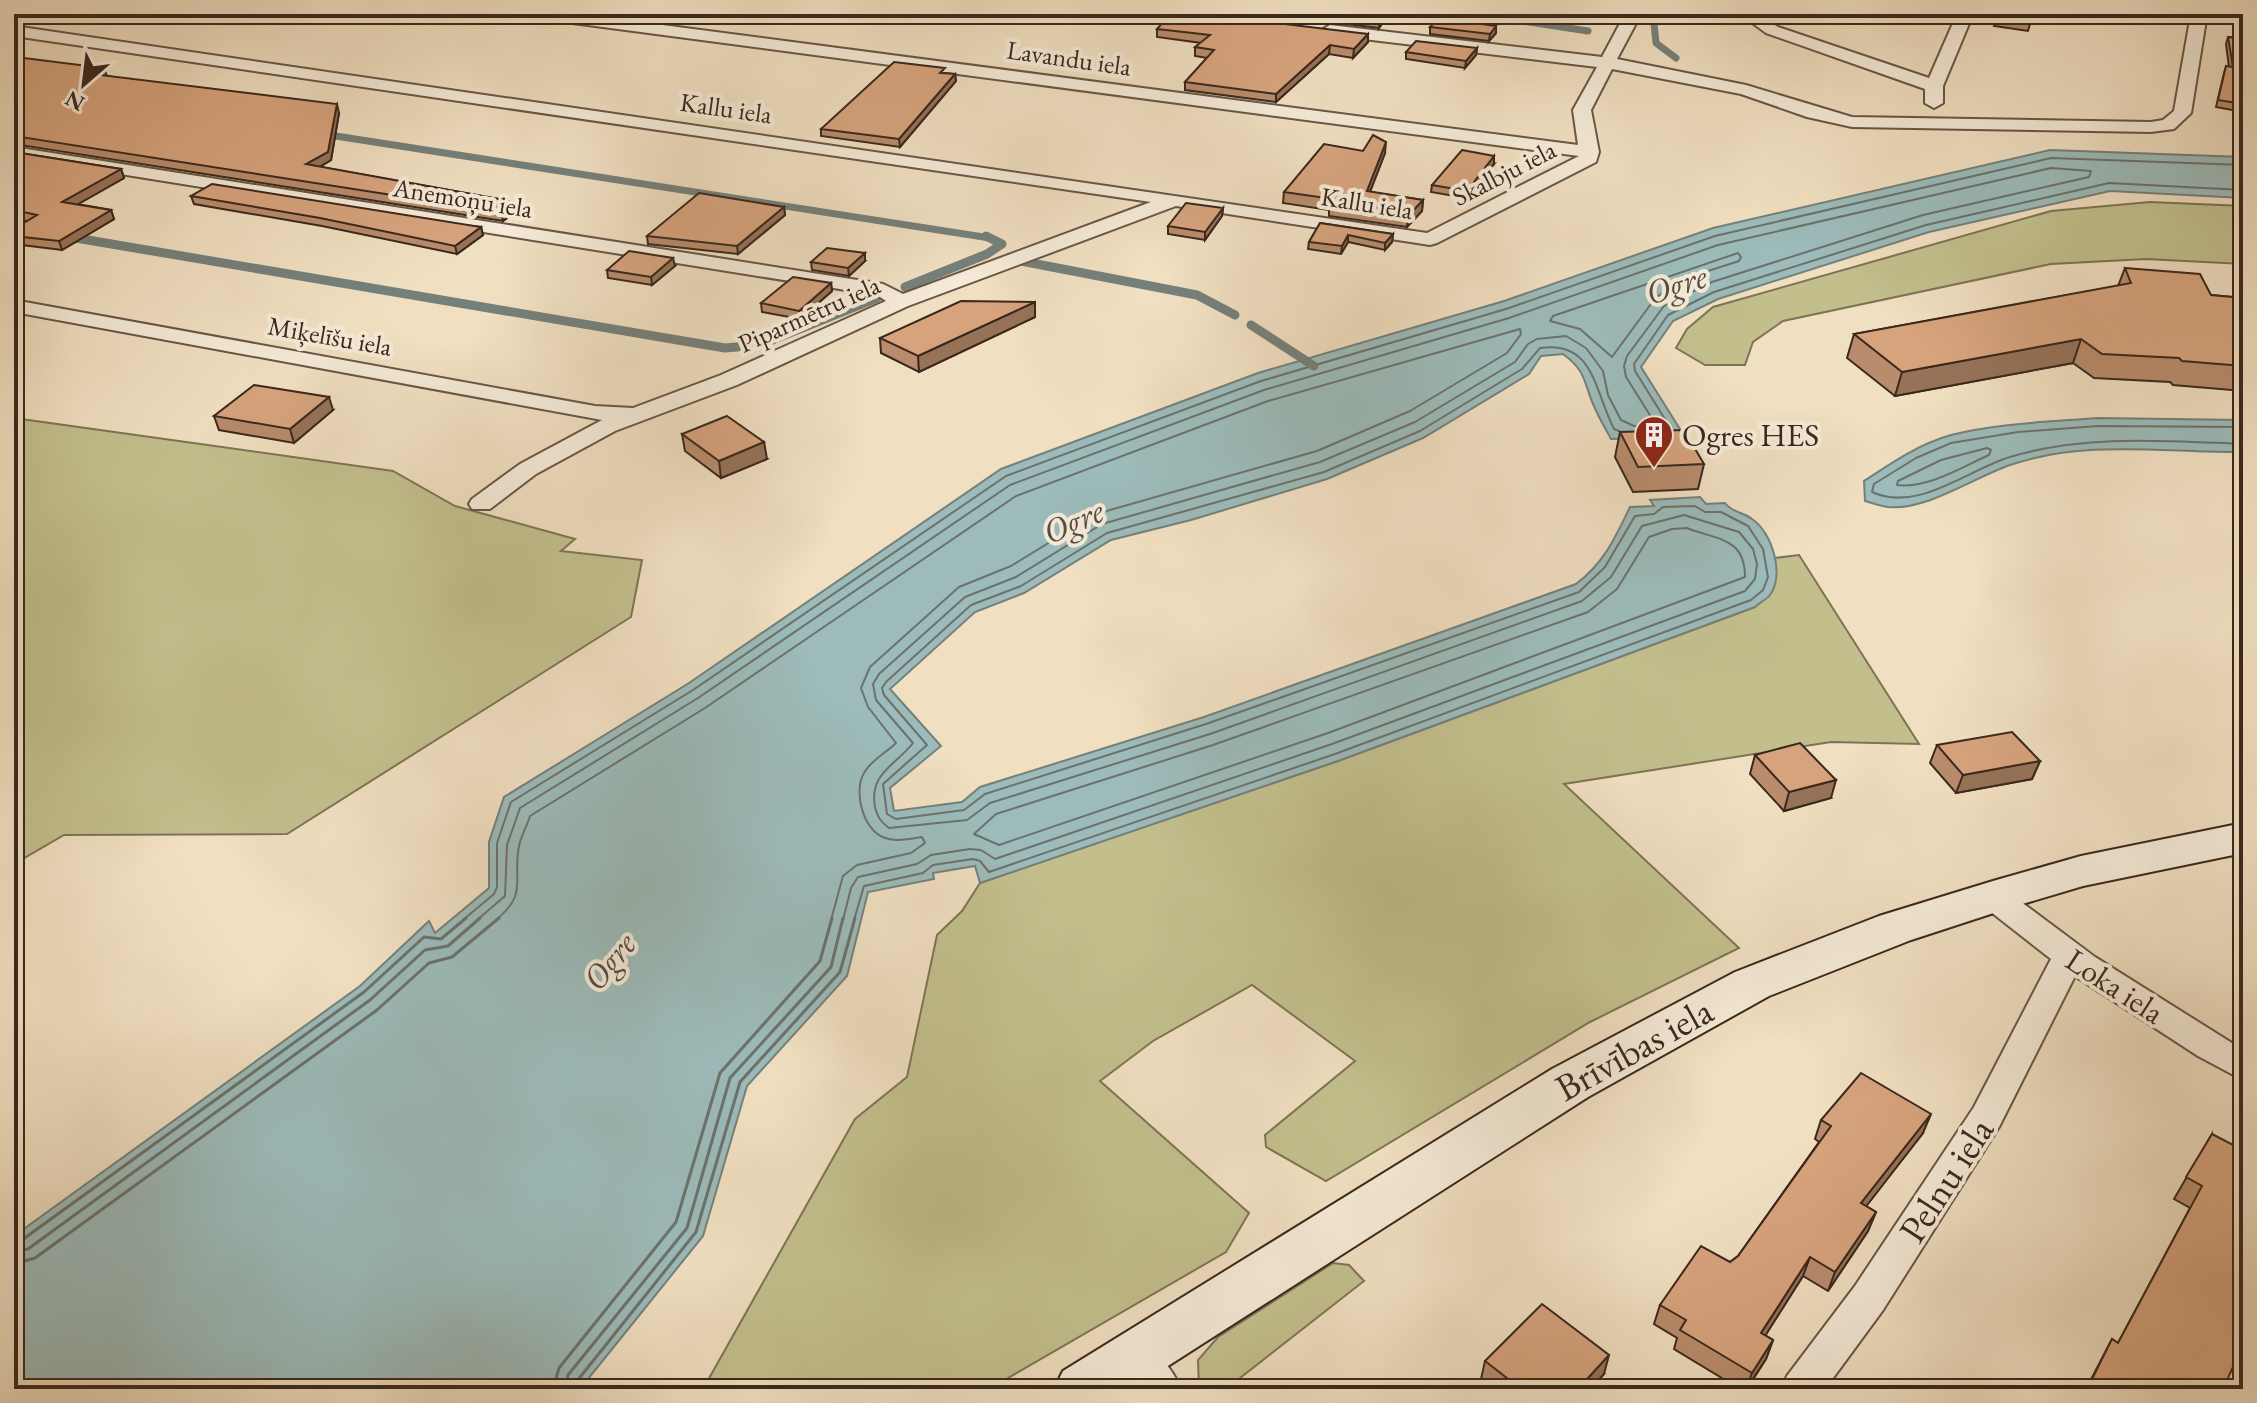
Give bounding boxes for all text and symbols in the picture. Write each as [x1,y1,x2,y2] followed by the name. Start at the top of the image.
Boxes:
[1005,32,1134,84] street label: Lavandu iela
[44,44,124,124] north arrow
[60,84,90,118] text: N
[678,85,775,131] street label: Kallu iela
[1446,132,1562,214] street label: Skalbju iela
[390,170,536,226] street label: Anemoņu iela
[1319,179,1416,227] street label: Kallu iela
[1640,253,1713,315] water label: Ogre
[733,267,886,360] street label: Piparmētru iela
[265,308,395,364] street label: Miķelīšu iela
[1633,414,1675,469] building icon: Ogres HES
[1682,414,1819,456] place label: Ogres HES
[1036,488,1111,554] water label: Ogre
[572,923,646,999] water label: Ogre
[2058,939,2172,1033] street label: Loka iela
[1546,985,1722,1112] street label: Brīvības iela
[1887,1107,2004,1251] street label: Pelnu iela

